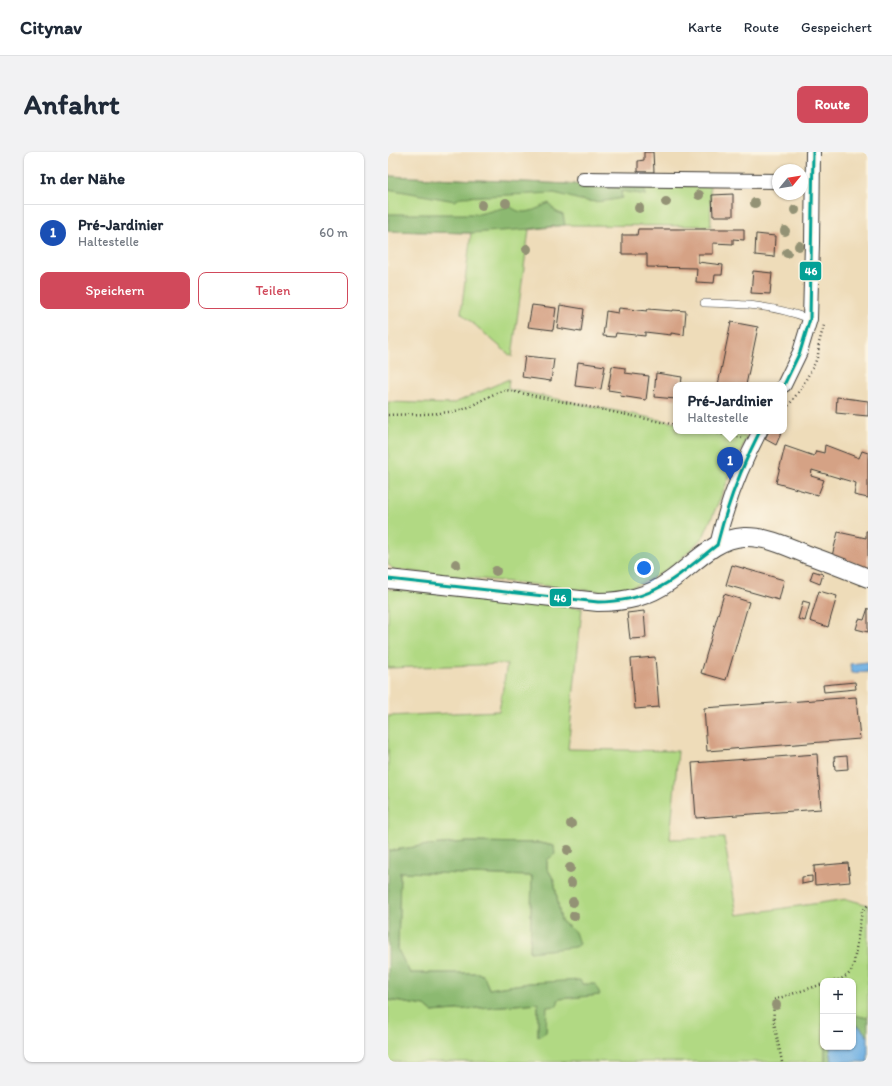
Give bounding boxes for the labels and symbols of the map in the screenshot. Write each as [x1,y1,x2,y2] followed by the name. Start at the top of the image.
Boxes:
[772,164,808,200] north arrow
[799,261,822,281] line badge: 46
[805,265,817,278] text: 46
[717,447,743,480] pin: 1
[634,558,654,578] your location
[549,588,572,607] line badge: 46
[554,592,566,605] text: 46

